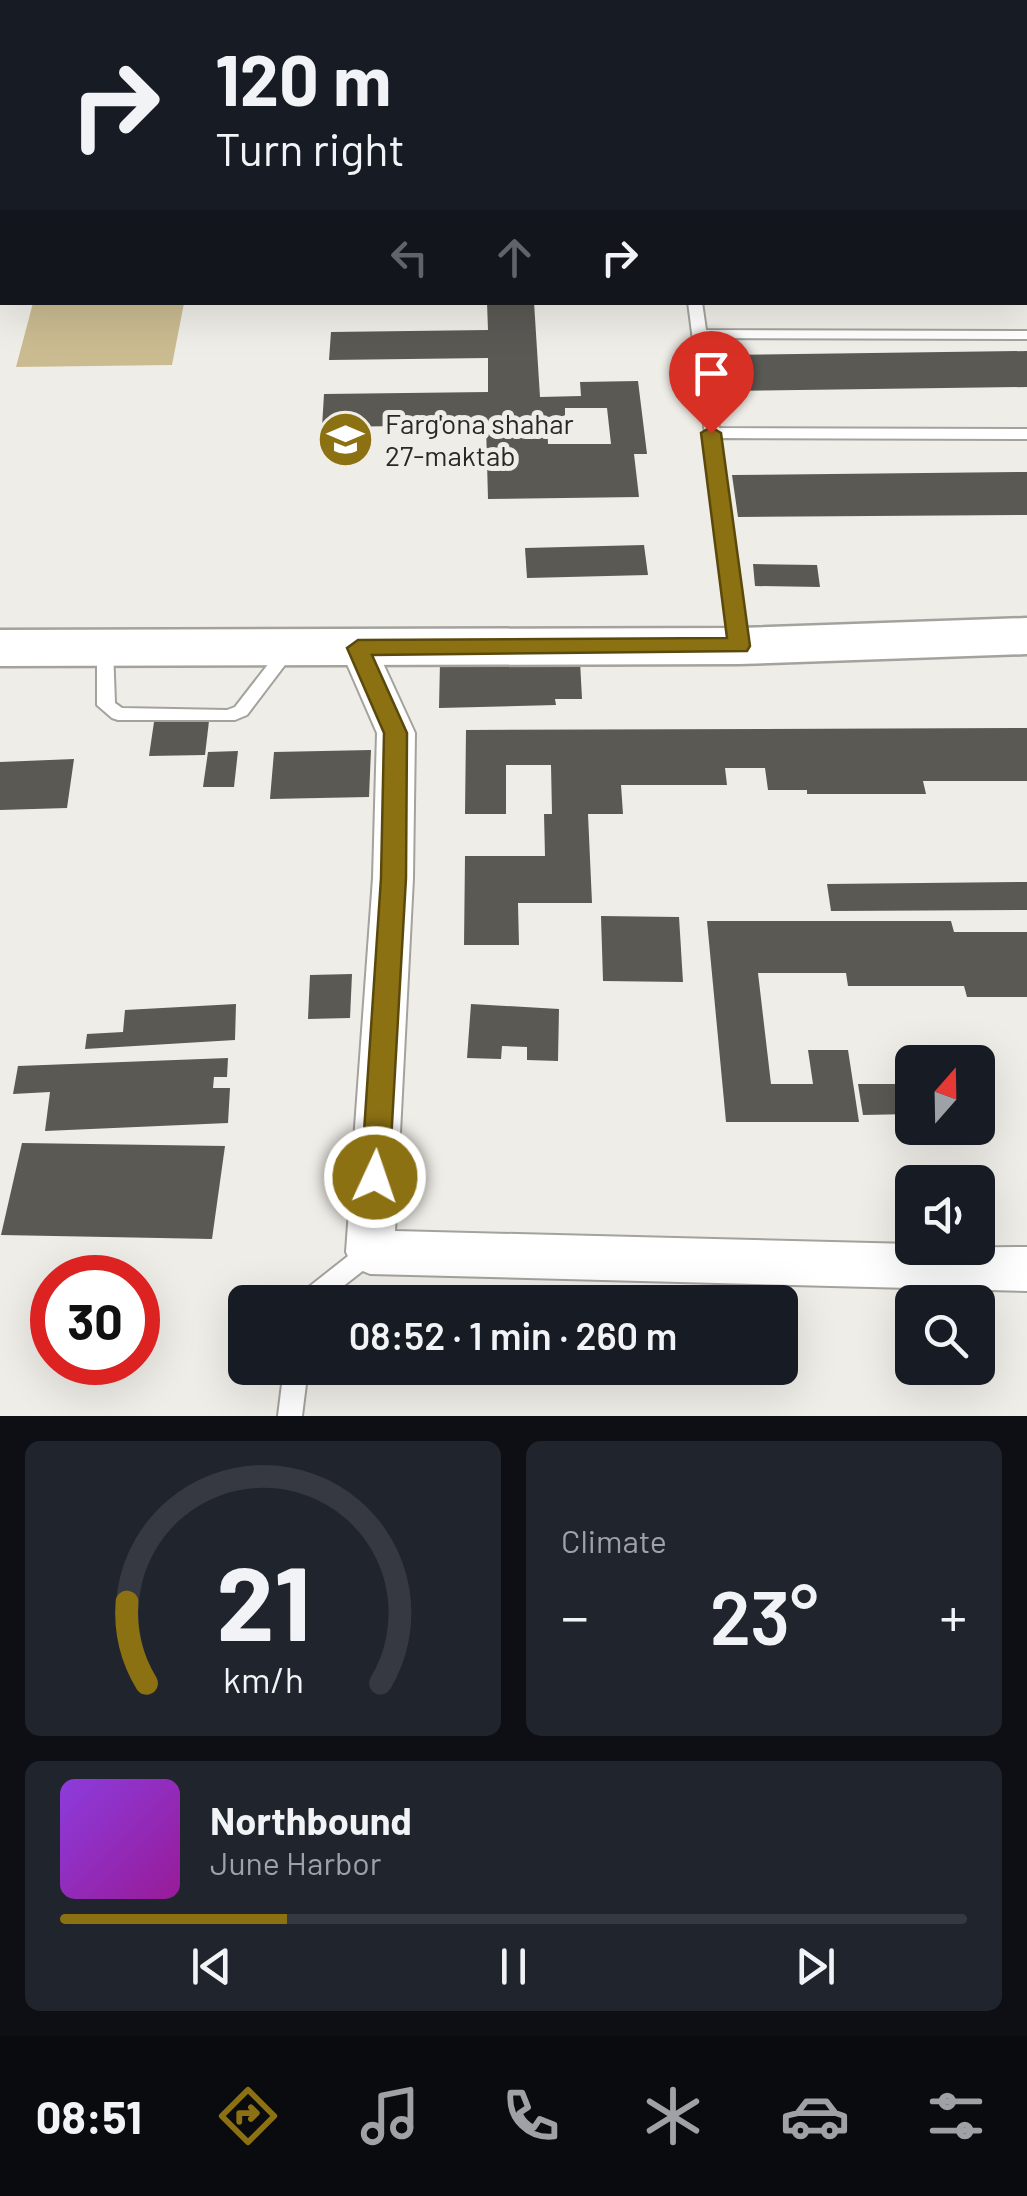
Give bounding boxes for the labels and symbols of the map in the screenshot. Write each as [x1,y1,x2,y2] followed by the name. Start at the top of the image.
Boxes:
[669,331,754,434] pin
[385,406,574,472] place label: Farg'ona shahar 27-maktab
[316,410,376,470] school or university icon: Farg'ona shahar 27-maktab
[895,1045,995,1145] north arrow
[323,1125,427,1229] position arrow
[30,1255,160,1385] speed limit sign: 30

